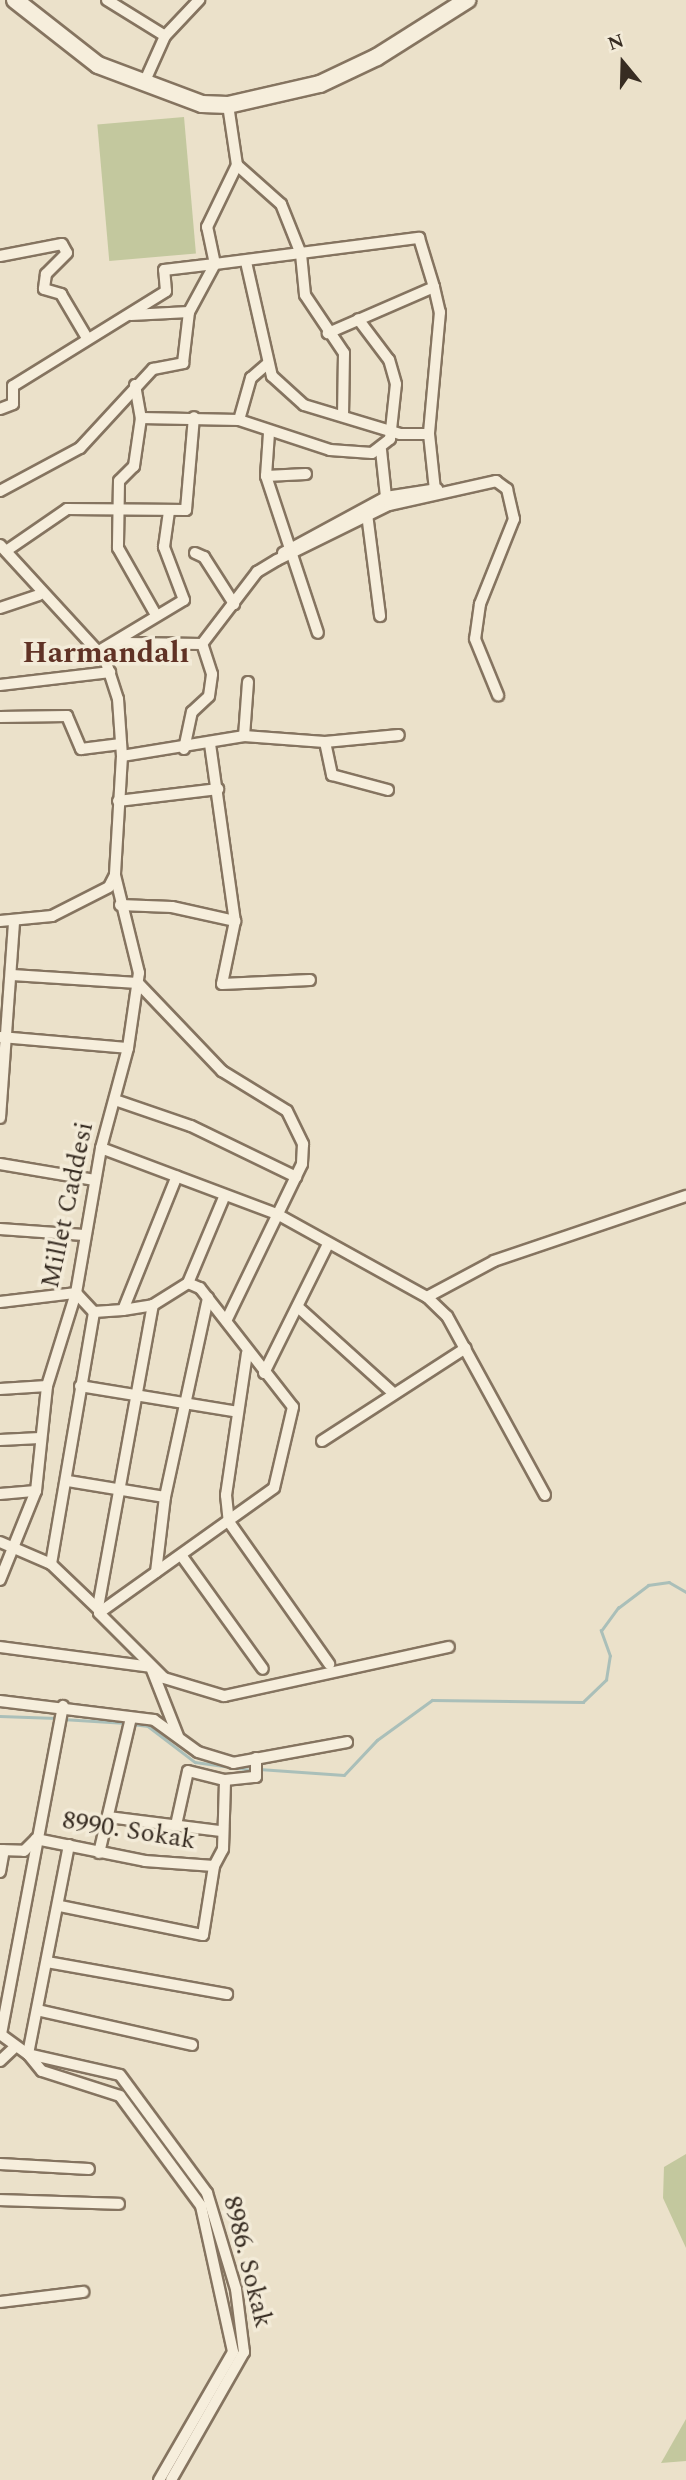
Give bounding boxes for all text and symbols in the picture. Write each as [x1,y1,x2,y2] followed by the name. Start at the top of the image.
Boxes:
[604,26,628,59] text: N
[588,28,658,98] north arrow
[23,635,189,671] district label: Harmandalı
[35,1119,101,1291] street label: Millet Caddesi
[60,1805,198,1857] street label: 8990. Sokak
[216,2193,278,2331] street label: 8986. Sokak

